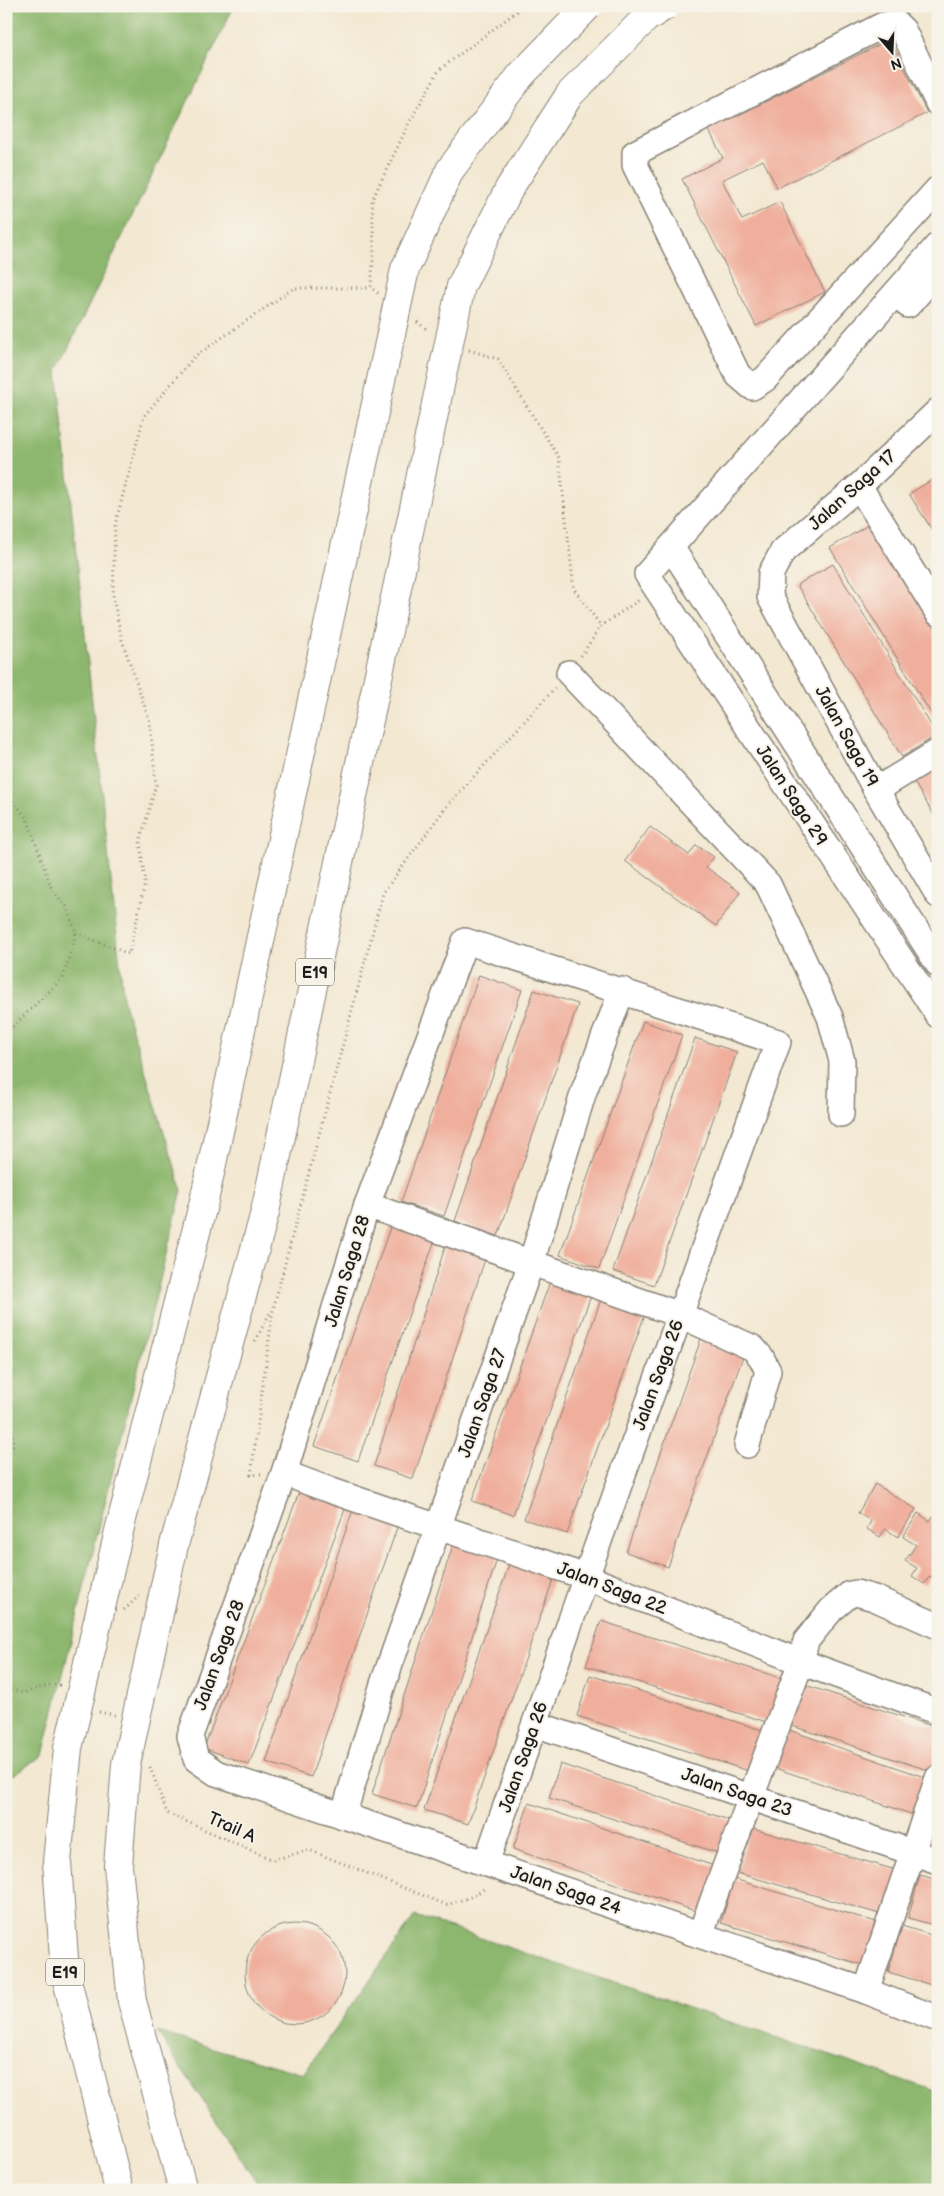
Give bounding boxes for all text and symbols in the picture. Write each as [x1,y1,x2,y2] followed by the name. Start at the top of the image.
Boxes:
[866,28,916,78] north arrow
[888,54,904,74] text: N
[804,446,900,535] street label: Jalan Saga 17
[810,682,883,790] street label: Jalan Saga 19
[751,741,832,849] street label: Jalan Saga 29
[296,959,334,986] road number: E19
[321,1213,374,1330] street label: Jalan Saga 28
[629,1317,688,1433] street label: Jalan Saga 26
[454,1346,511,1460] street label: Jalan Saga 27
[554,1558,670,1619] street label: Jalan Saga 22
[190,1597,249,1713] street label: Jalan Saga 28
[495,1699,552,1815] street label: Jalan Saga 26
[679,1764,795,1821] street label: Jalan Saga 23
[205,1808,259,1847] street label: Trail A
[508,1862,624,1919] street label: Jalan Saga 24
[46,1958,84,1985] road number: E19

